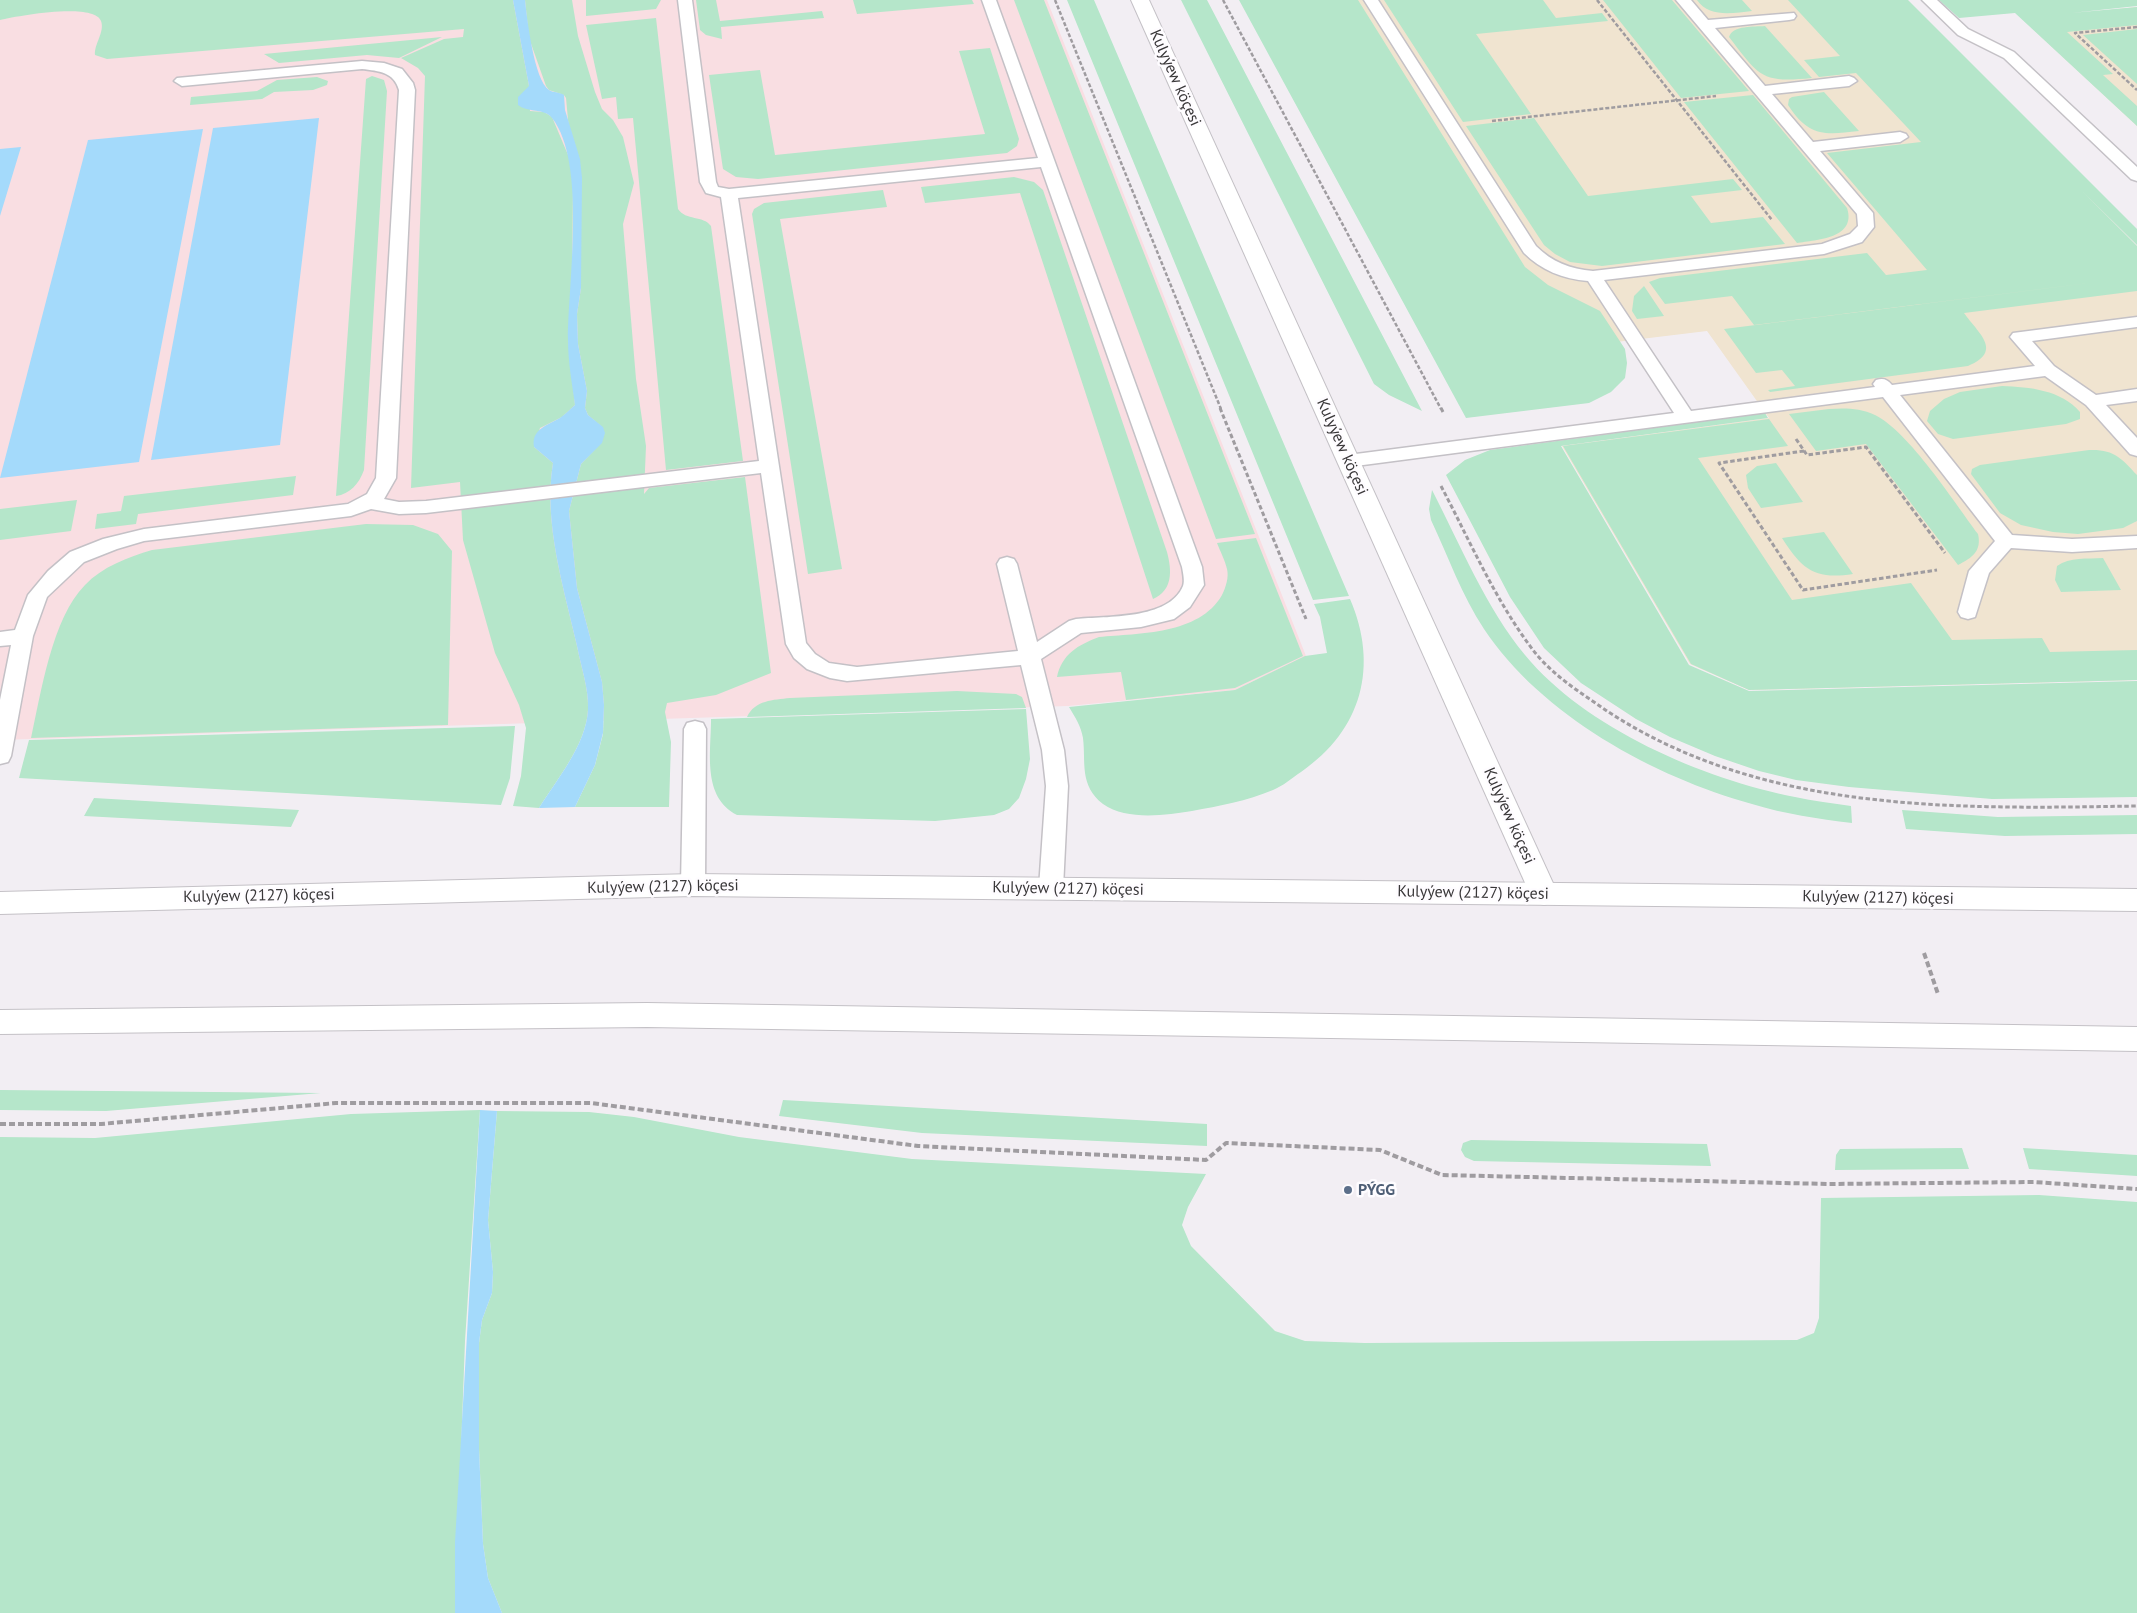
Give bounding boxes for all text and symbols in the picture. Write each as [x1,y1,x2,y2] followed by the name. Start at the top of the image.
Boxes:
[1145,27,1205,129] street label: Kulyýew köçesi
[1312,396,1372,498] street label: Kulyýew köçesi
[1479,765,1539,867] street label: Kulyýew köçesi
[587,876,739,898] street label: Kulyýew (2127) köçesi
[992,878,1144,900] street label: Kulyýew (2127) köçesi
[1397,882,1549,904] street label: Kulyýew (2127) köçesi
[183,885,335,907] street label: Kulyýew (2127) köçesi
[1802,887,1954,909] street label: Kulyýew (2127) köçesi
[1358,1180,1395,1200] place label: PÝGG
[1342,1184,1354,1196] marker: PÝGG

